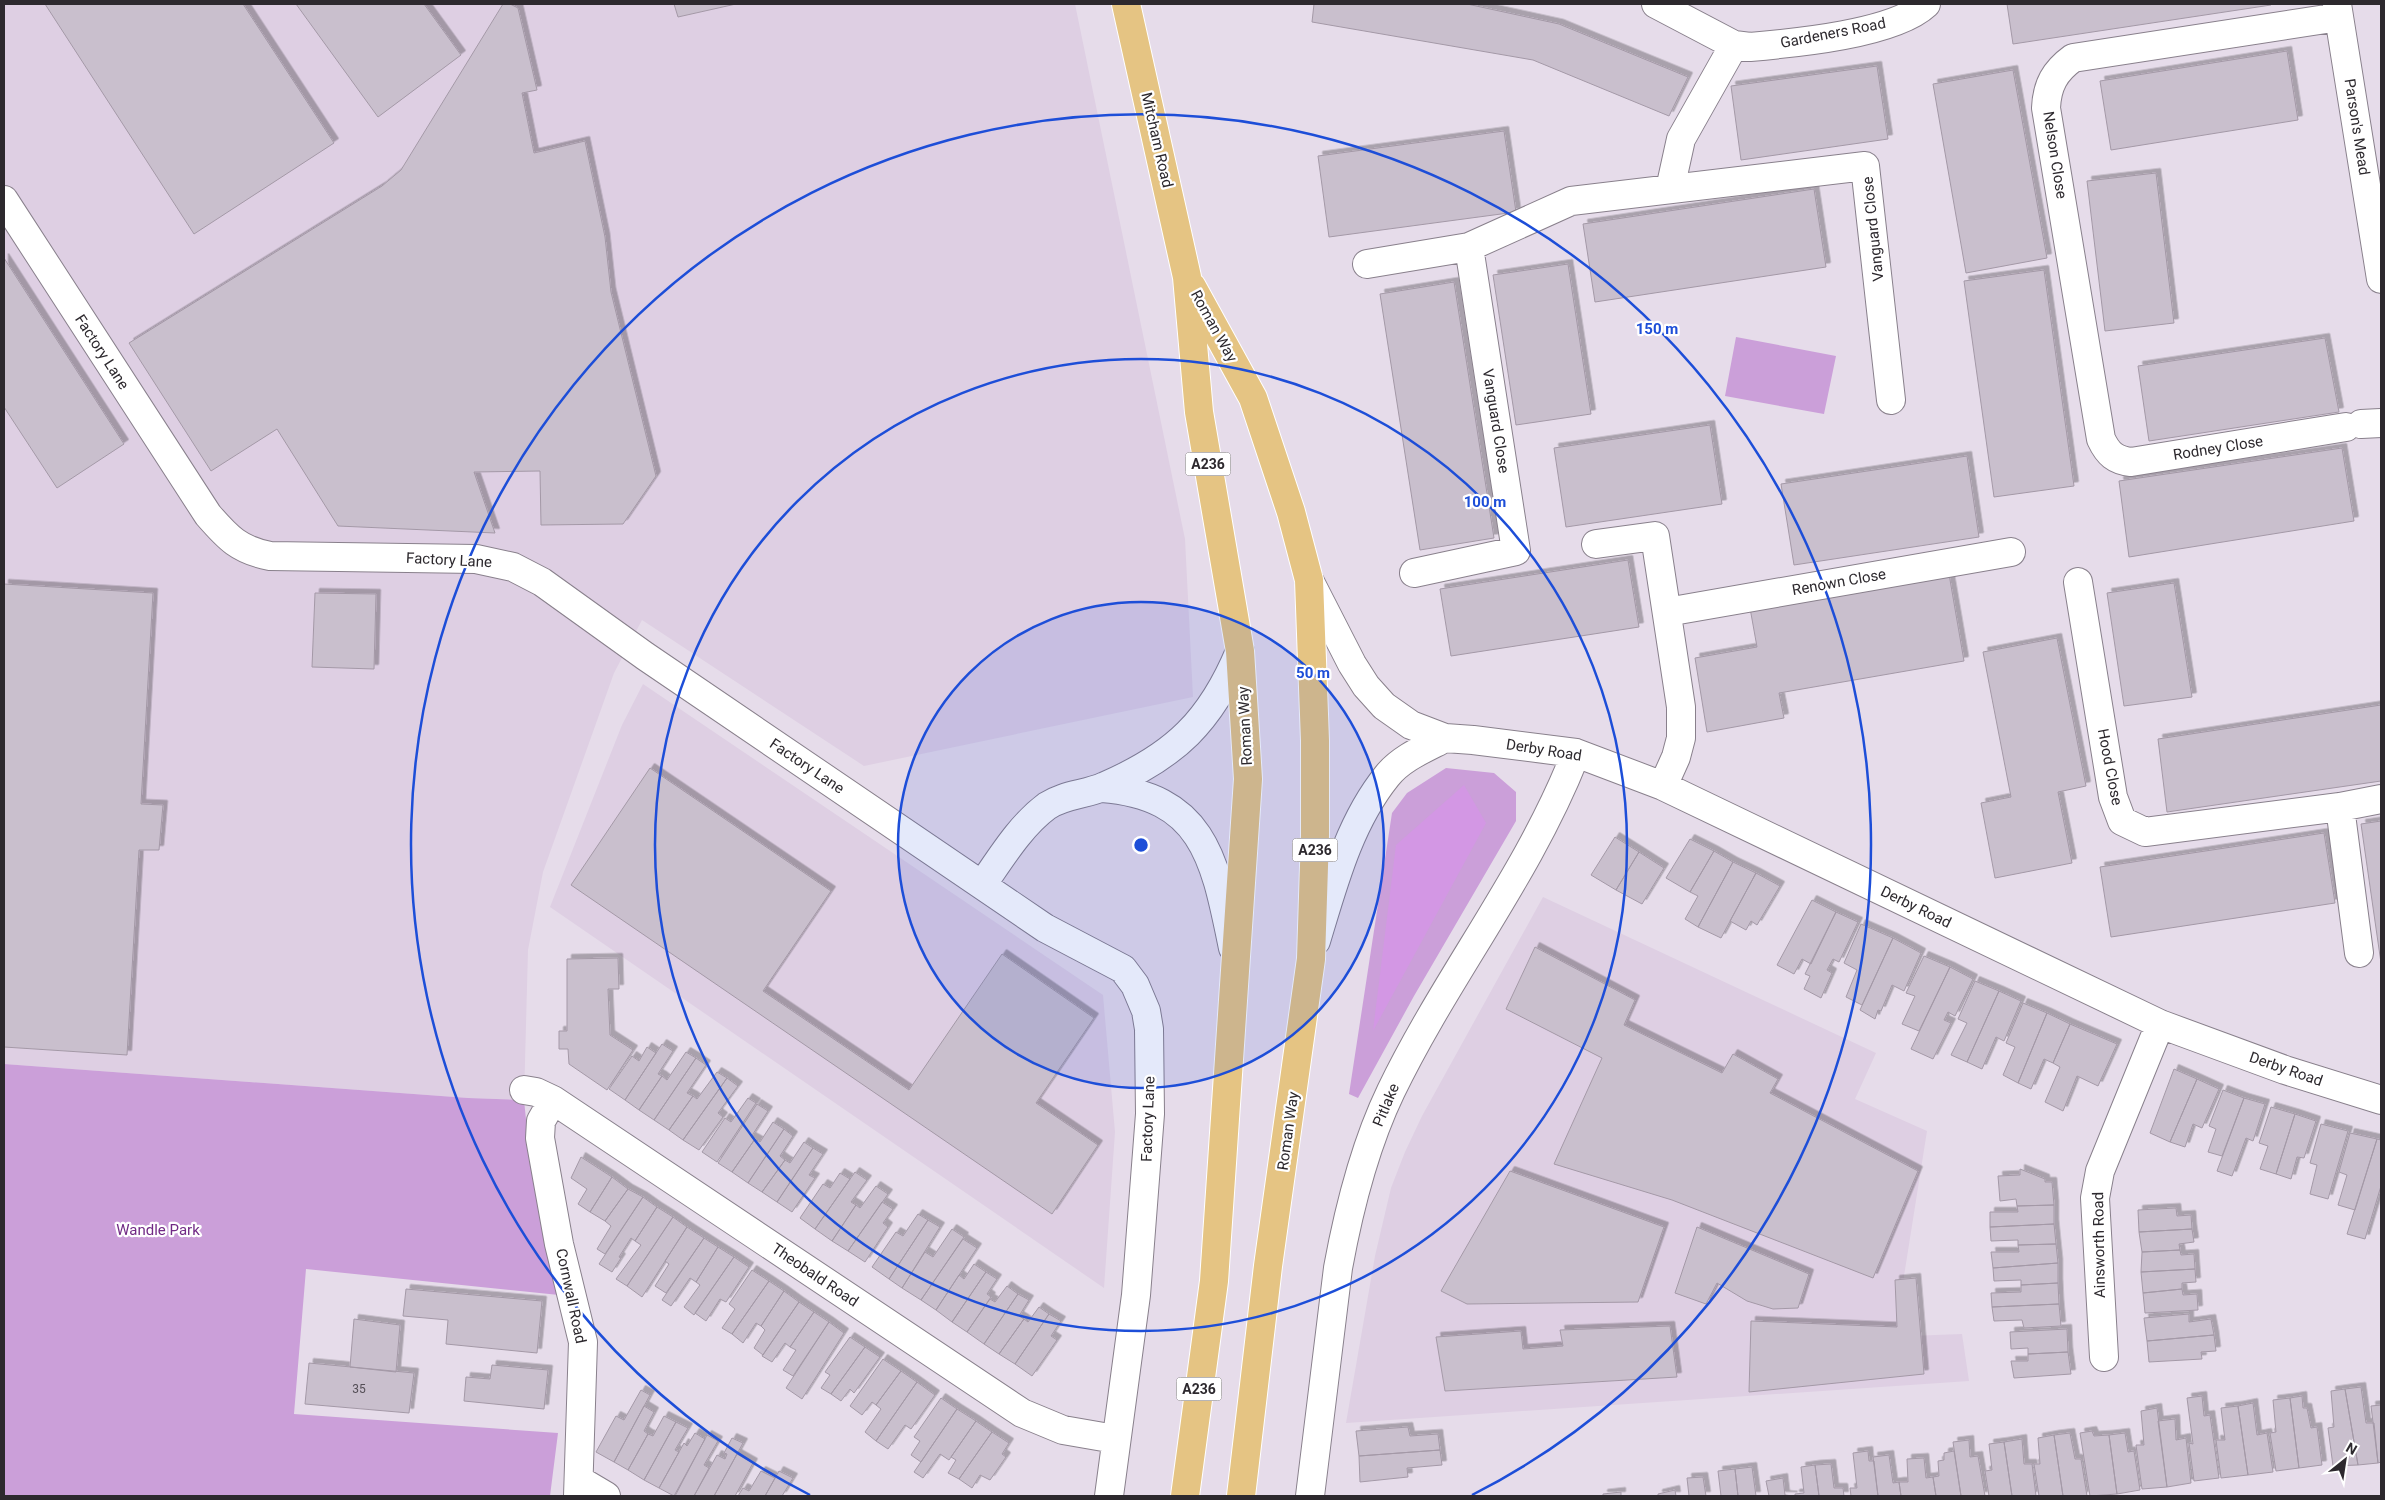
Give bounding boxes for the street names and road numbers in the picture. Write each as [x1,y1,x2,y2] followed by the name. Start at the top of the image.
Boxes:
[1779,14,1887,52] street label: Gardeners Road
[2340,77,2374,177] street label: Parson's Mead
[1137,91,1177,189] street label: Mitcham Road
[2039,110,2071,200] street label: Nelson Close
[1859,176,1887,282] street label: Vanguard Close
[1187,287,1241,365] street label: Roman Way
[71,311,133,393] street label: Factory Lane
[1479,368,1513,474] street label: Vanguard Close
[2172,432,2264,464] street label: Rodney Close
[1186,452,1230,476] road number: A236
[406,549,492,571] street label: Factory Lane
[1791,565,1887,599] street label: Renown Close
[1234,686,1256,766] street label: Roman Way
[2094,727,2126,807] street label: Hood Close
[766,735,848,797] street label: Factory Lane
[1505,735,1583,765] street label: Derby Road
[1292,838,1338,862] road number: A236
[1878,882,1954,932] street label: Derby Road
[2247,1048,2325,1090] street label: Derby Road
[1138,1076,1158,1162] street label: Factory Lane
[1369,1081,1403,1129] street label: Pitlake
[1274,1090,1302,1172] street label: Roman Way
[2089,1192,2109,1298] street label: Ainsworth Road
[768,1239,862,1311] street label: Theobald Road
[552,1247,590,1345] street label: Cornwall Road
[1176,1378,1222,1400] road number: A236

